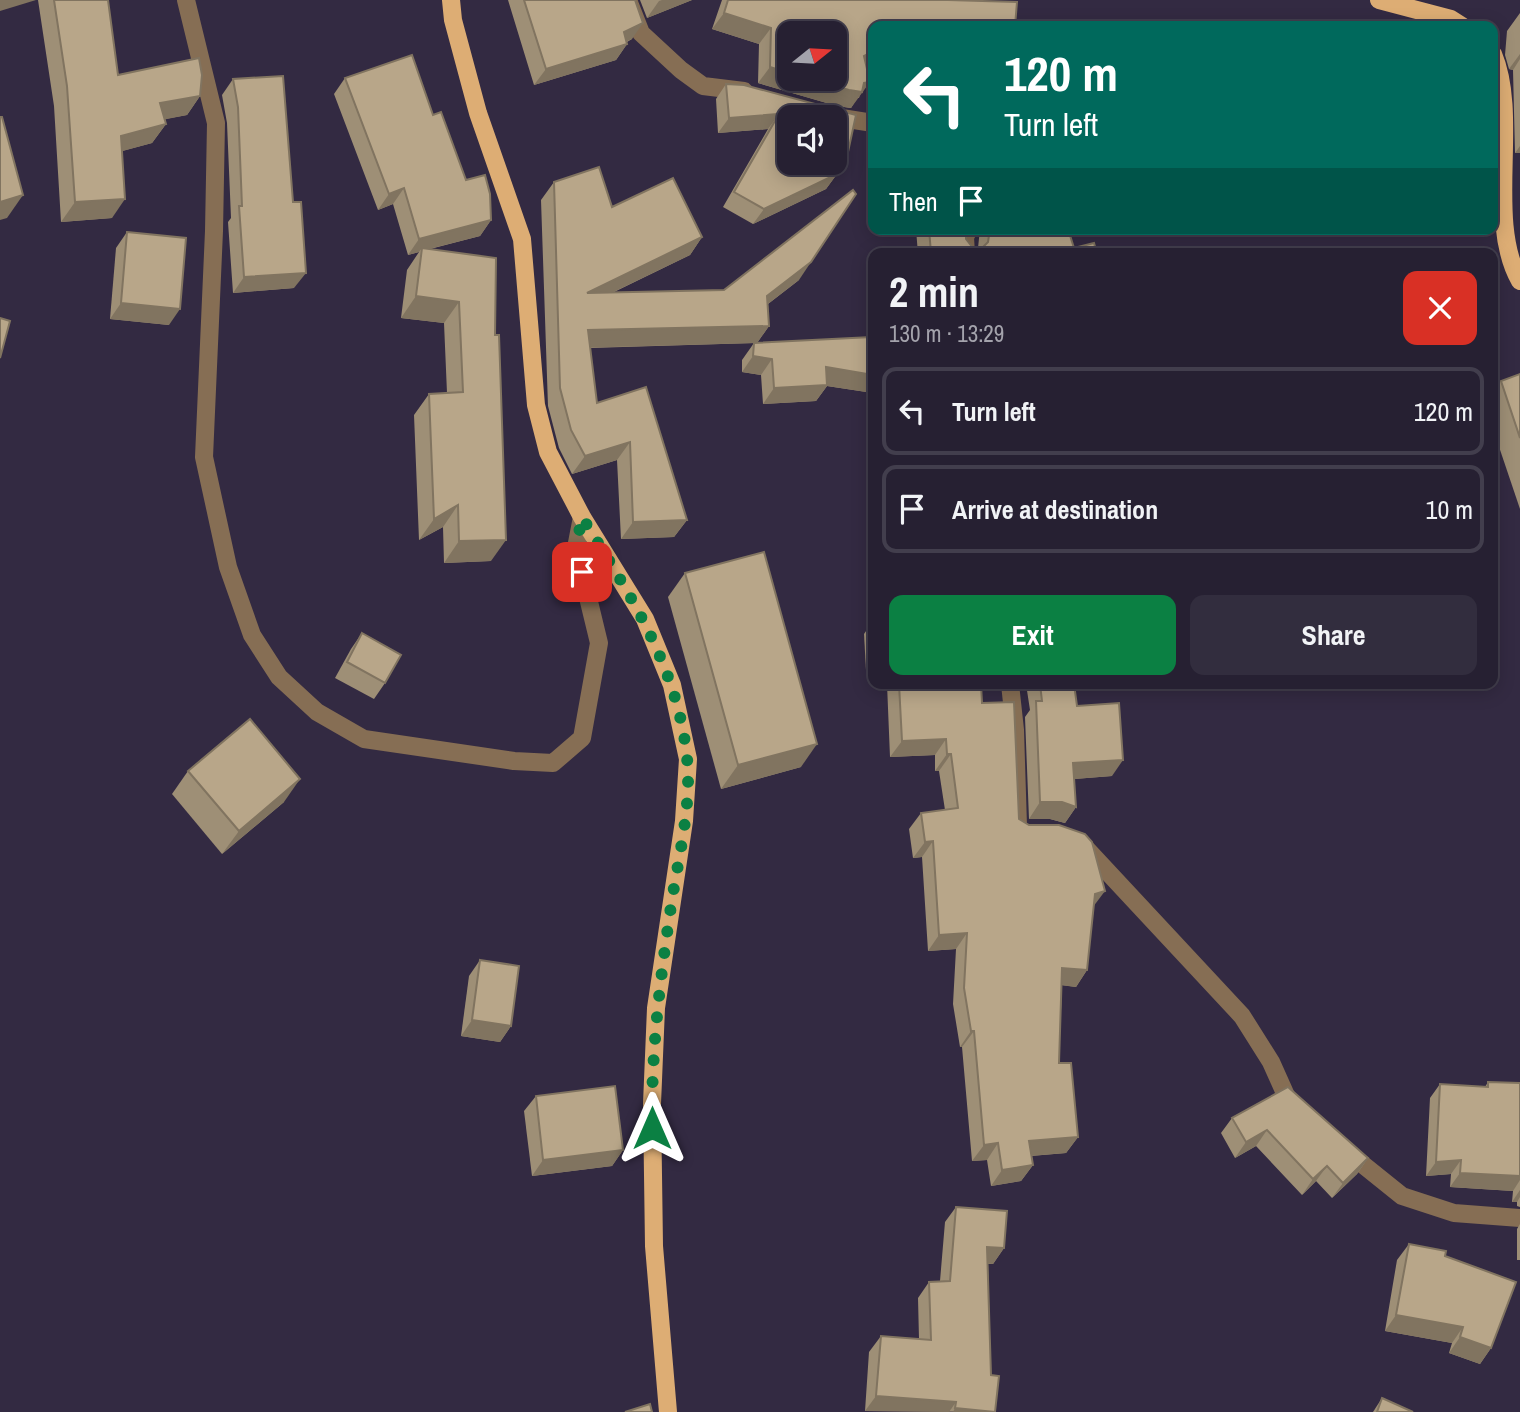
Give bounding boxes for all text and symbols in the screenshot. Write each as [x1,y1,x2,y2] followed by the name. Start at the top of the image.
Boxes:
[777,21,847,91] north arrow
[777,21,847,175] map controls
[1004,40,1118,106] text: 120 m
[889,49,980,140] icon: left
[1004,103,1098,146] text: Turn left
[777,105,847,175] button: sound
[952,182,990,220] icon: arrive
[889,184,938,219] text: Then
[889,264,979,320] text: 2 min
[1403,271,1477,345] button: close
[889,318,1004,349] text: 130 m · 13:29
[893,392,931,430] icon: left
[952,394,1036,429] text: Turn left
[1414,394,1473,429] text: 120 m
[893,490,931,528] icon: arrive
[952,492,1158,527] text: Arrive at destination
[1426,492,1473,527] text: 10 m
[552,542,612,602] pin
[563,553,601,591] icon: arrive
[889,595,1176,675] button: Exit
[1190,595,1477,675] button: Share
[615,1091,689,1165] position arrow

